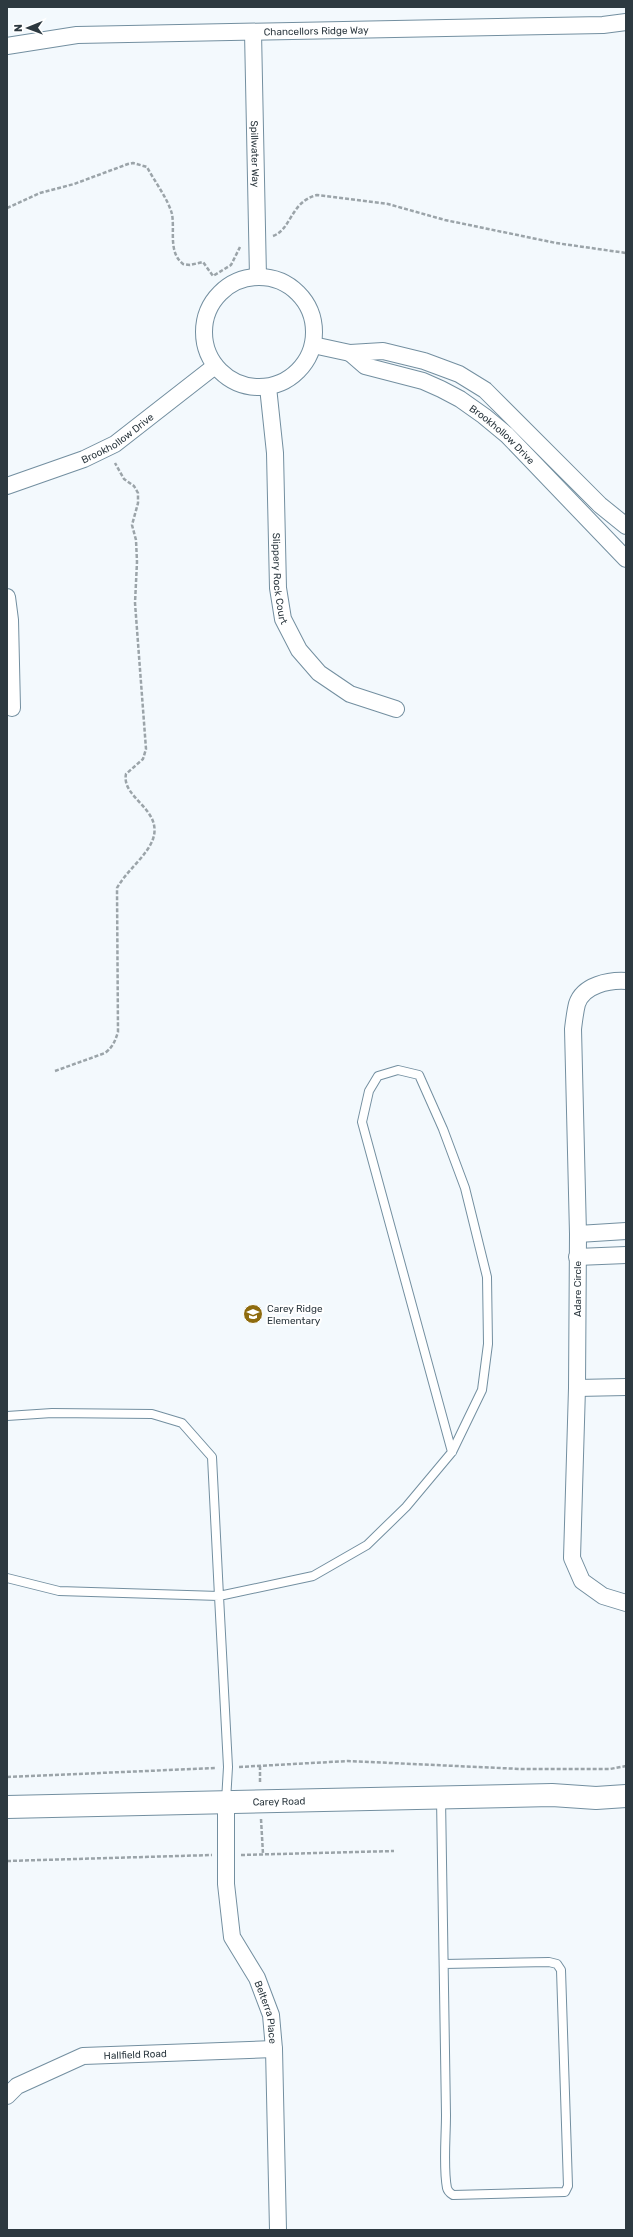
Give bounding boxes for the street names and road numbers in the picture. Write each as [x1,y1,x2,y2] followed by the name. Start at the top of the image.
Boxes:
[263,24,369,38] street label: Chancellors Ridge Way
[248,120,261,188] street label: Spillwater Way
[467,403,537,467] street label: Brookhollow Drive
[80,411,157,466] street label: Brookhollow Drive
[270,533,290,627] street label: Slippery Rock Court
[572,1261,584,1317] street label: Adare Circle
[252,1795,306,1809] street label: Carey Road
[252,1979,279,2045] street label: Belterra Place
[104,2048,167,2062] street label: Hallfield Road

